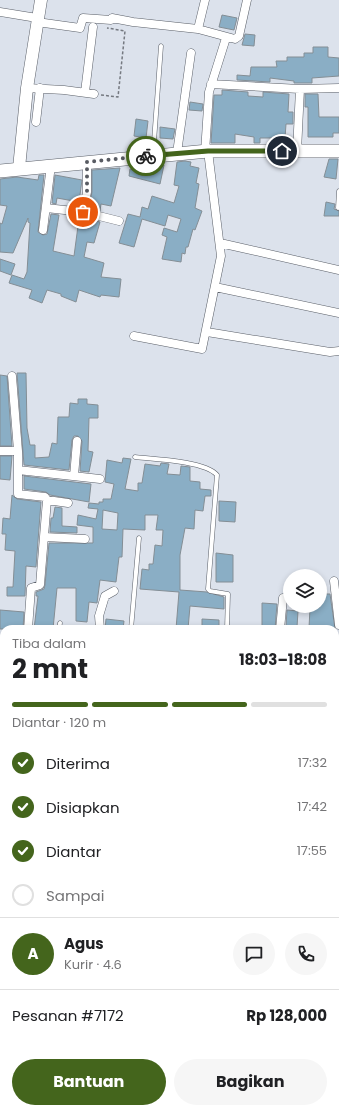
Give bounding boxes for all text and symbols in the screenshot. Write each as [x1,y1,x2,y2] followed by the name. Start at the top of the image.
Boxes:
[265,134,299,168] pin
[126,136,166,176] courier
[271,140,293,162] icon: home
[135,145,157,167] icon: bike
[66,195,100,229] pin
[72,201,94,223] icon: bag
[283,569,327,613] map controls
[283,569,327,613] button: layers
[12,634,86,653] text: Tiba dalam
[239,649,327,670] text: 18:03–18:08
[12,651,88,687] text: 2 mnt
[12,713,106,732] text: Diantar · 120 m
[12,752,34,774] icon: check
[46,753,110,774] text: Diterima
[298,753,327,772] text: 17:32
[12,796,34,818] icon: check
[46,797,120,818] text: Disiapkan
[297,797,327,816] text: 17:42
[12,840,34,862] icon: check
[46,841,101,862] text: Diantar
[297,841,327,860] text: 17:55
[46,885,104,906] text: Sampai
[64,933,104,954] text: Agus
[233,933,275,975] button: chat
[285,933,327,975] button: phone
[27,943,39,964] text: A
[64,955,122,974] text: Kurir · 4.6
[12,1005,124,1026] text: Pesanan #7172
[246,1005,327,1026] text: Rp 128,000
[12,1059,166,1105] button: Bantuan
[174,1059,327,1105] button: Bagikan

